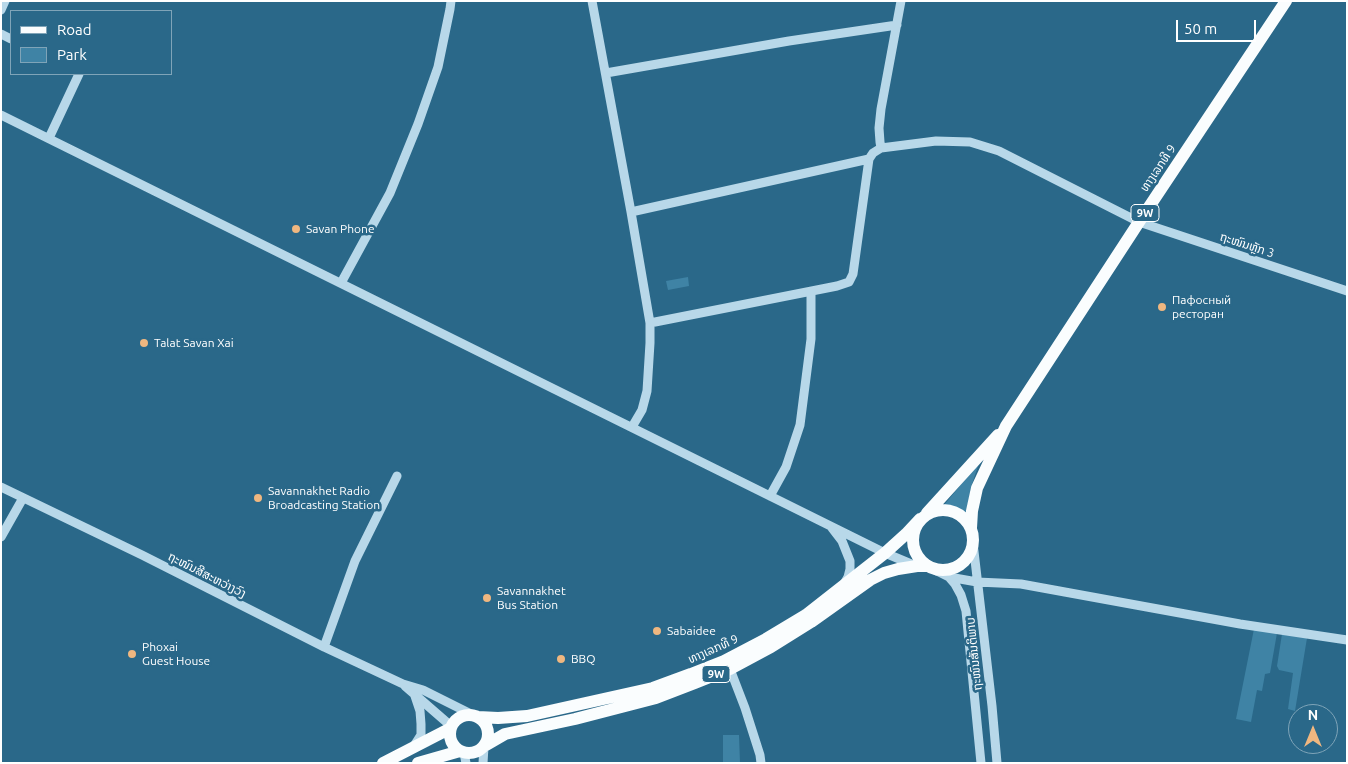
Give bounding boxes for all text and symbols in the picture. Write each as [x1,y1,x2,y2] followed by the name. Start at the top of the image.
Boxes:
[10,10,172,75] legend
[1178,10,1258,42] scale bar
[1184,20,1217,37] text: 50 m
[57,21,92,38] text: Road
[57,46,87,63] text: Park
[1137,142,1179,194] street label: ທາງເລກທີ 9
[1131,204,1159,222] road number: 9W
[306,222,375,236] place label: Savan Phone
[290,223,302,235] marker: Savan Phone
[1218,229,1276,261] street label: ຖະໜົນຫຼັກ 3
[1172,293,1231,321] place label: Пафосный ресторан
[1156,301,1168,313] marker: Пафосный ресторан
[154,336,234,350] place label: Talat Savan Xai
[138,337,150,349] marker: Talat Savan Xai
[268,484,380,512] place label: Savannakhet Radio Broadcasting Station
[252,492,264,504] marker: Savannakhet Radio Broadcasting Station
[166,549,248,601] street label: ຖະໜົນສີສະຫວ່າງວົງ
[497,584,566,612] place label: Savannakhet Bus Station
[481,592,493,604] marker: Savannakhet Bus Station
[963,617,985,691] street label: ຖະໜົນສັນຕິພາບ
[667,624,716,638] place label: Sabaidee
[651,625,663,637] marker: Sabaidee
[686,632,740,666] street label: ທາງເລກທີ 9
[142,640,210,668] place label: Phoxai Guest House
[126,648,138,660] marker: Phoxai Guest House
[571,652,596,666] place label: BBQ
[555,653,567,665] marker: BBQ
[702,666,730,682] road number: 9W
[1288,704,1338,754] north arrow
[1308,707,1318,723] text: N

